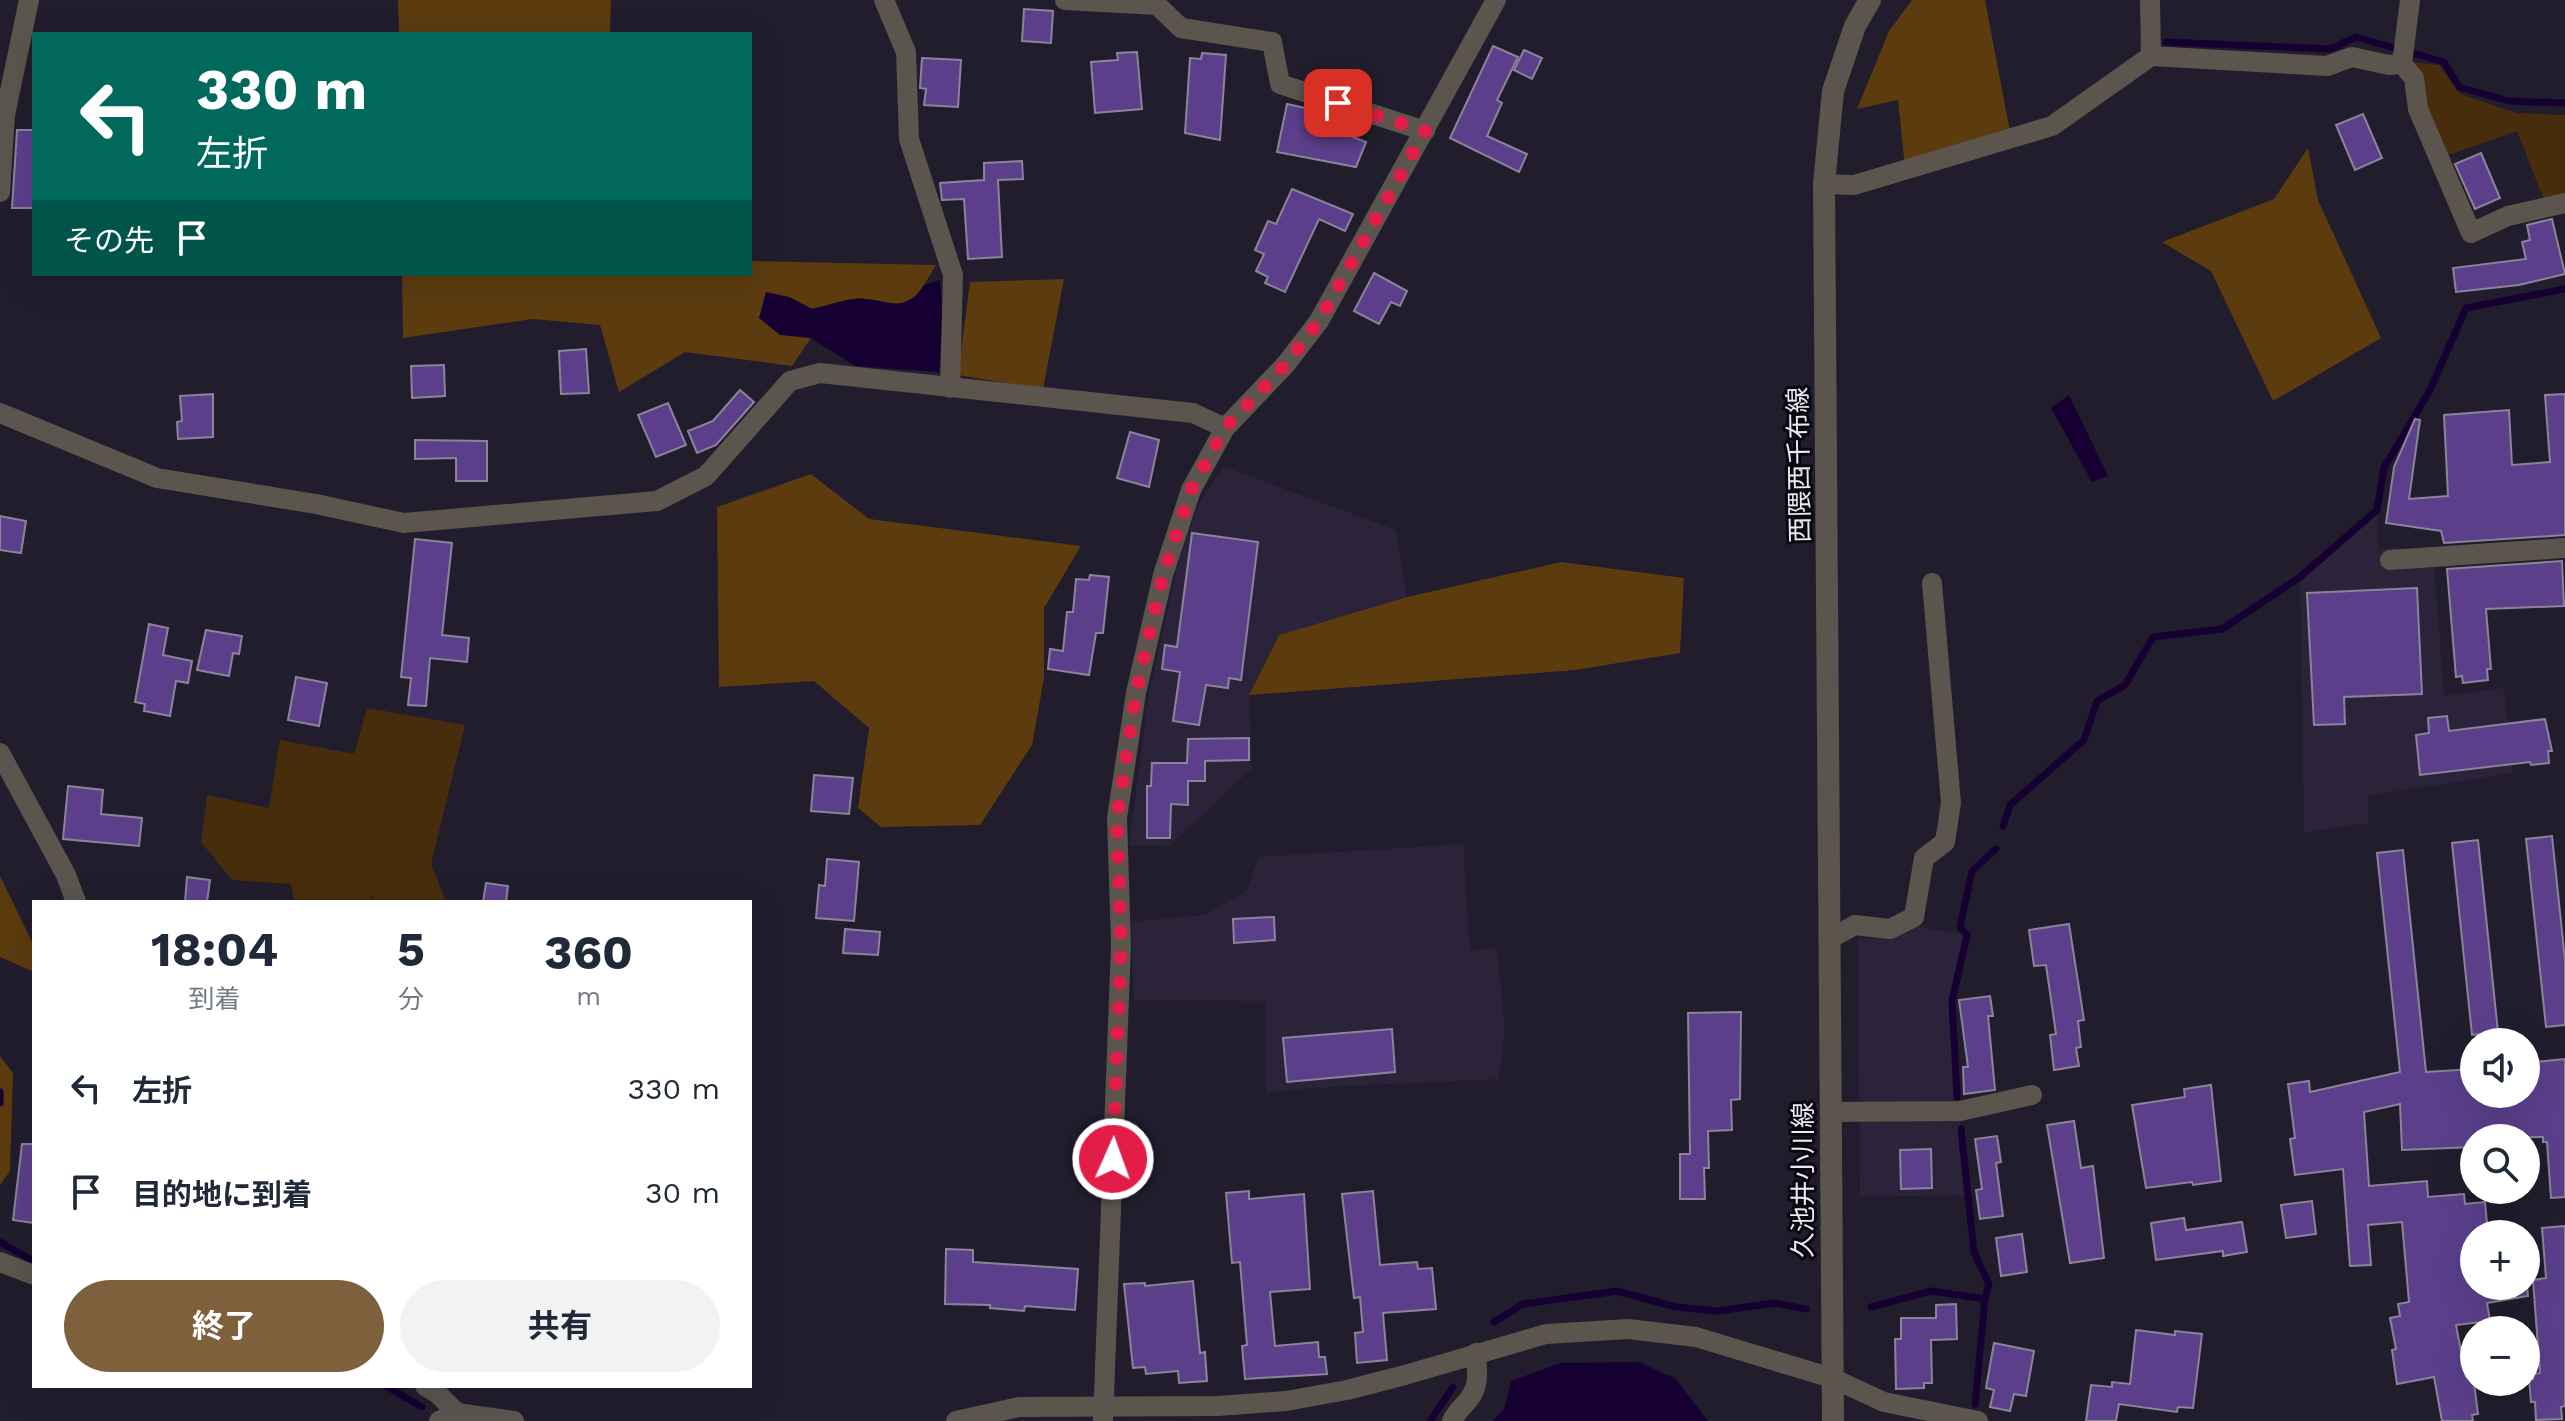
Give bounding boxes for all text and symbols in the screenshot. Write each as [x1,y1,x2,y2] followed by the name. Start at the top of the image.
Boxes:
[196,57,367,123] text: 330 m
[64,64,168,168] icon: left
[1304,69,1372,137] pin
[1316,81,1360,125] icon: arrive
[196,133,268,175] text: 左折
[170,216,214,260] icon: arrive
[64,223,154,258] text: その先
[1783,387,1815,543] street label: 西隈西千布線
[151,921,278,978] text: 18:04
[397,921,425,978] text: 5
[544,924,633,981] text: 360
[576,981,601,1011] text: m
[189,984,241,1014] text: 到着
[398,984,424,1014] text: 分
[2460,1028,2540,1396] map controls
[2460,1028,2540,1108] button: sound
[64,1066,108,1110] icon: left
[628,1071,720,1106] text: 330 m
[132,1073,192,1108] text: 左折
[1788,1102,1818,1258] street label: 久池井小川線
[1071,1117,1155,1201] position arrow
[2460,1124,2540,1204] button: search
[64,1170,108,1214] icon: arrive
[645,1175,720,1210] text: 30 m
[132,1177,312,1212] text: 目的地に到着
[2460,1220,2540,1300] button: +
[64,1280,384,1372] button: 終了
[400,1280,720,1372] button: 共有
[2460,1316,2540,1396] button: −

